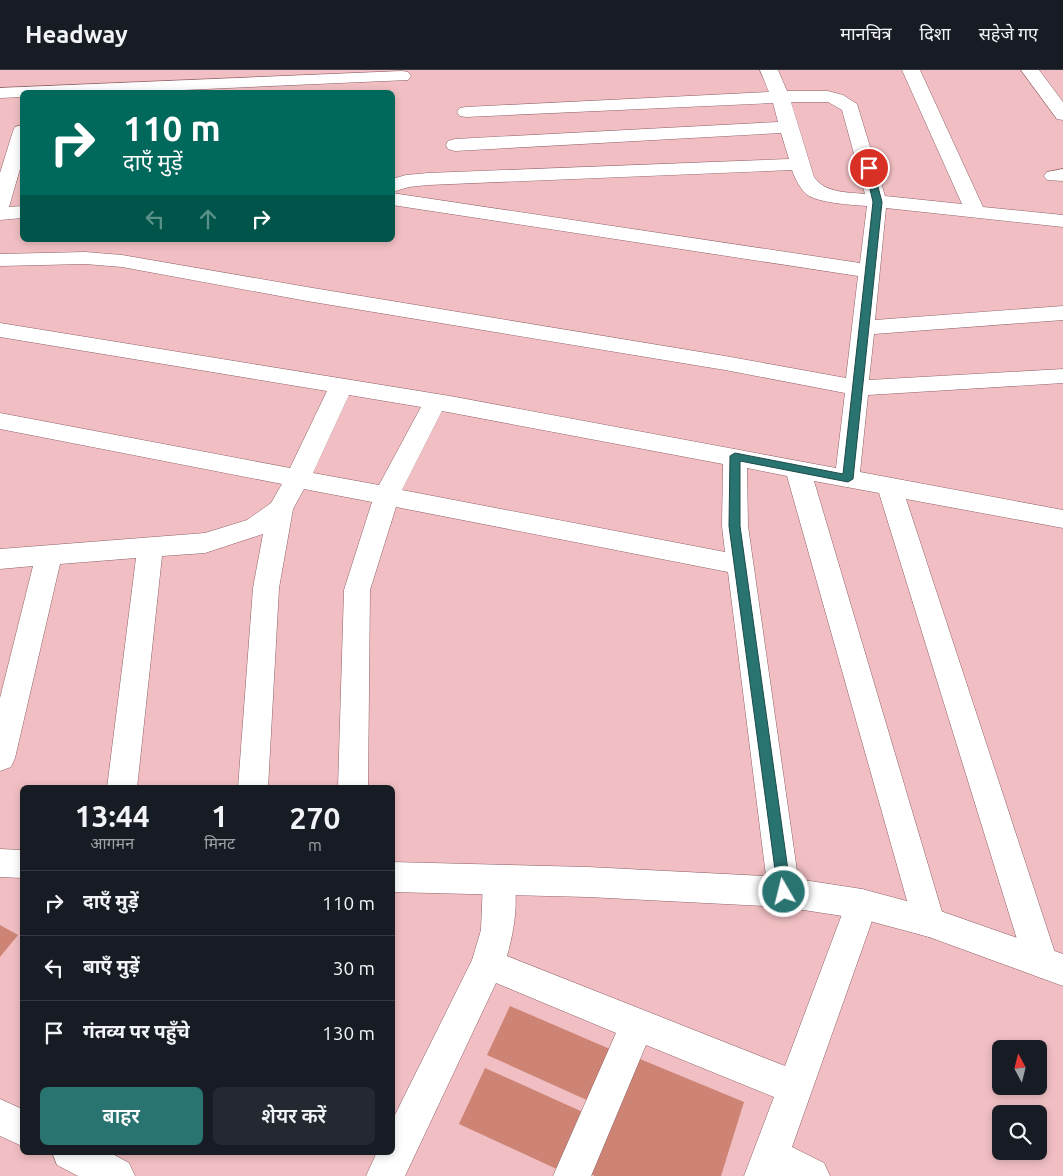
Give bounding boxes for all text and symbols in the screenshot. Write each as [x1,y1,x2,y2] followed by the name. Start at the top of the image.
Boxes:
[25,21,128,48] text: Headway
[840,23,892,43] text: मानचित्र
[920,23,951,43] text: दिशा
[979,23,1038,43] text: सहेजे गए
[123,108,221,148] text: 110 m
[40,110,105,175] icon: right
[848,147,890,189] pin
[123,149,183,174] text: दाएँ मुड़ें
[855,154,883,182] icon: arrive
[141,205,169,233] icon: left
[194,205,222,233] icon: ahead
[247,205,275,233] icon: right
[75,799,150,833] text: 13:44
[211,799,228,833] text: 1
[290,801,340,835] text: 270
[90,834,134,852] text: आगमन
[204,834,235,852] text: मिनट
[308,836,322,854] text: m
[757,865,809,917] position arrow
[40,889,68,917] icon: right
[83,890,139,912] text: दाएँ मुड़ें
[322,892,375,914] text: 110 m
[40,954,68,982] icon: left
[83,955,140,977] text: बाएँ मुड़ें
[333,957,375,979] text: 30 m
[40,1019,68,1047] icon: arrive
[83,1020,190,1042] text: गंतव्य पर पहुँचे
[322,1022,375,1044] text: 130 m
[992,1040,1048,1095] north arrow
[992,1040,1047,1160] map controls
[40,1087,203,1145] button: बाहर
[213,1087,375,1145] button: शेयर करें
[992,1105,1047,1160] button: search

